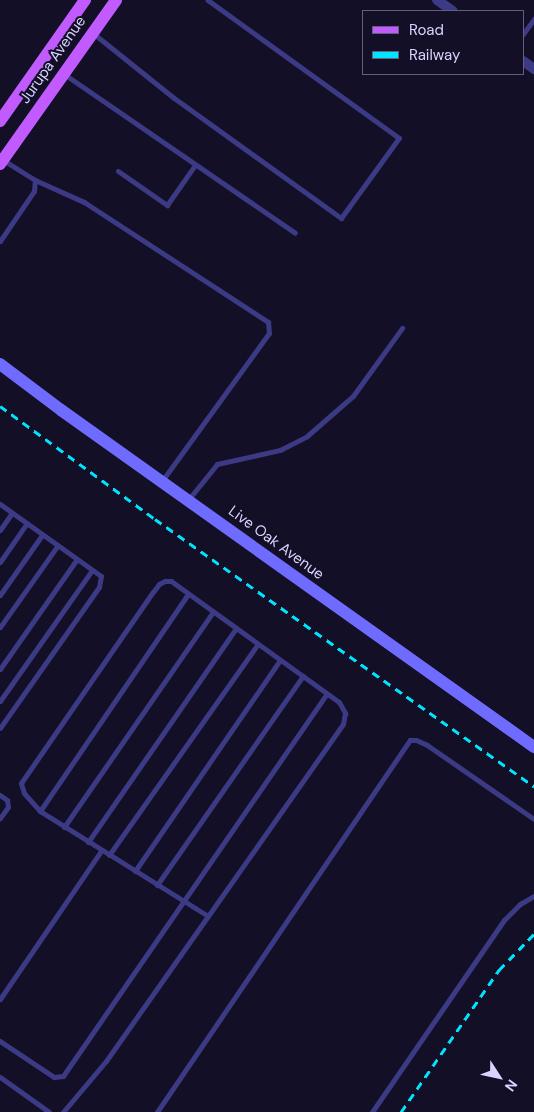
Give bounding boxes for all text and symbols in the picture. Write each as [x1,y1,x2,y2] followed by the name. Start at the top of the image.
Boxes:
[362,10,524,75] legend
[16,13,90,107] street label: Jurupa Avenue
[409,20,444,40] text: Road
[409,45,460,65] text: Railway
[225,502,327,584] street label: Live Oak Avenue
[474,1052,524,1102] north arrow
[501,1076,522,1095] text: N

